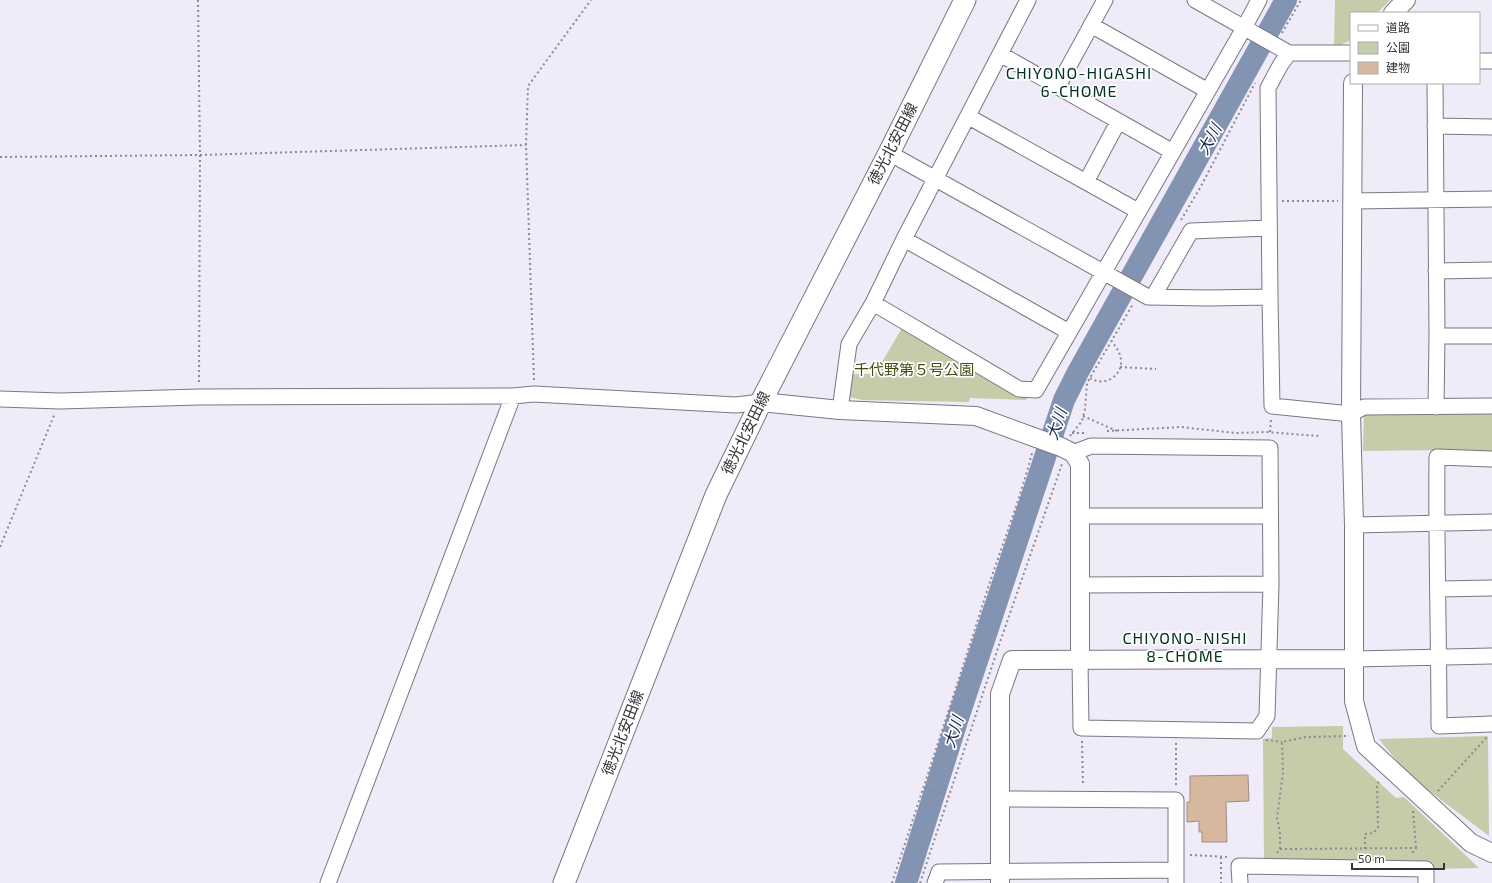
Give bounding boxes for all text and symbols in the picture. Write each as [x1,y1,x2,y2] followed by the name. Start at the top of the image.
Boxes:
[1350,12,1480,84] legend
[1386,20,1410,34] text: 道路
[1386,40,1410,54] text: 公園
[1386,60,1410,74] text: 建物
[1006,63,1152,100] district label: CHIYONO-HIGASHI 6-CHOME
[864,99,921,188] street label: 徳光北安田線
[1192,118,1226,157] water label: 大川
[854,360,974,378] park label: 千代野第５号公園
[717,388,773,477] street label: 徳光北安田線
[1041,404,1070,442] water label: 大川
[1122,628,1248,665] district label: CHIYONO-NISHI 8-CHOME
[598,687,647,778] street label: 徳光北安田線
[939,712,967,750] water label: 大川
[1352,845,1444,871] scale bar
[1358,851,1385,865] text: 50 m

